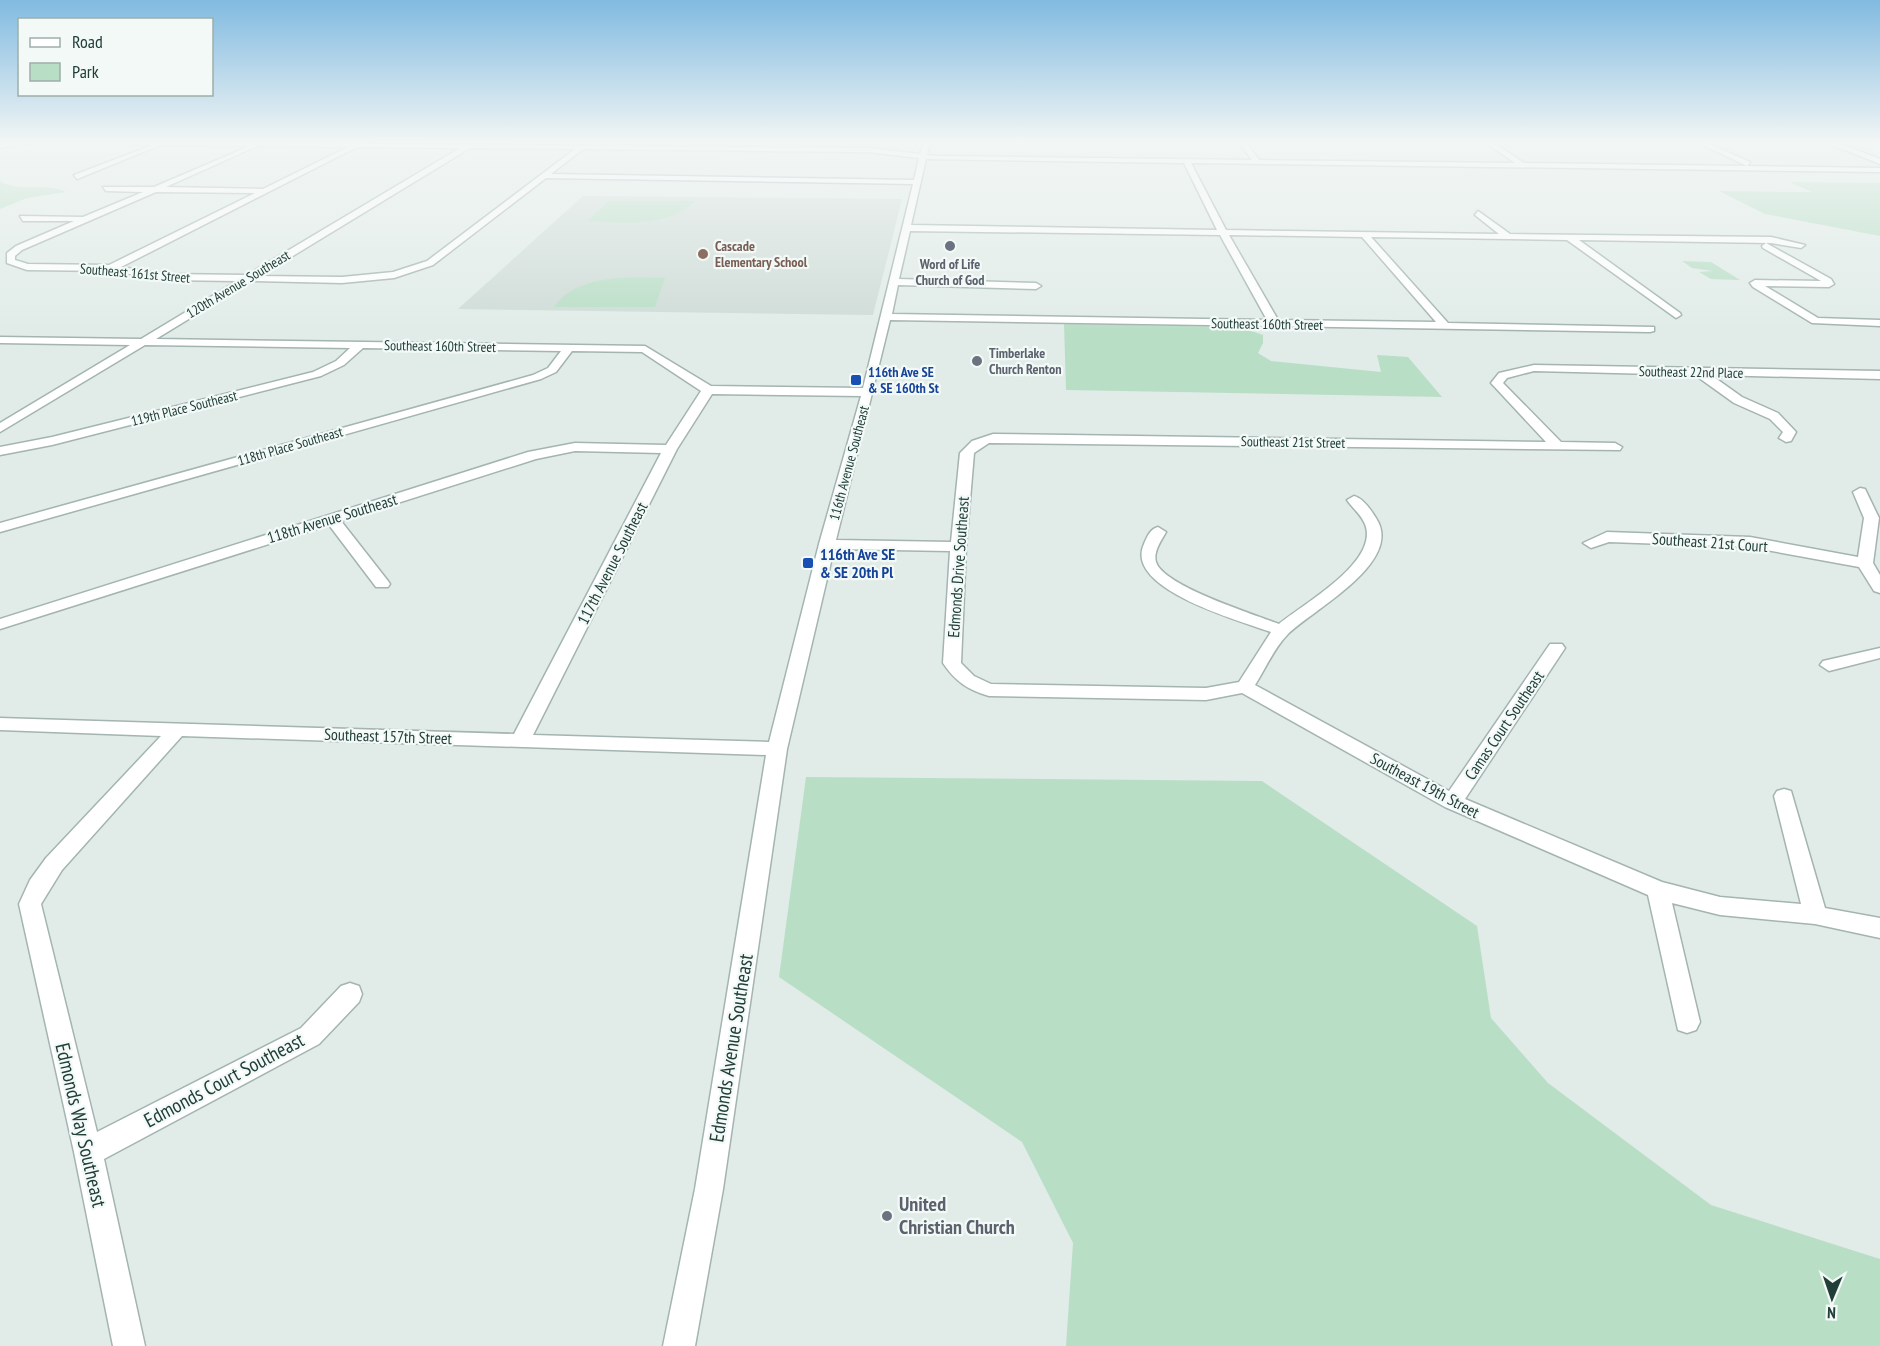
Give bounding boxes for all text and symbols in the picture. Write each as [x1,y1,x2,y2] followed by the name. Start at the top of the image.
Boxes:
[18,18,213,96] legend
[72,30,103,53] text: Road
[72,60,99,83] text: Park
[715,237,808,271] place label: Cascade Elementary School
[943,239,957,253] marker: Word of Life Church of God
[183,246,293,322] street label: 120th Avenue Southeast
[696,247,710,261] marker: Cascade Elementary School
[915,255,985,289] place label: Word of Life Church of God
[79,259,191,287] street label: Southeast 161st Street
[1211,314,1323,334] street label: Southeast 160th Street
[384,336,496,356] street label: Southeast 160th Street
[989,344,1061,378] place label: Timberlake Church Renton
[970,354,984,368] marker: Timberlake Church Renton
[1639,362,1744,382] street label: Southeast 22nd Place
[868,363,939,397] place label: 116th Ave SE & SE 160th St
[849,373,863,387] marker: 116th Ave SE & SE 160th St
[129,386,239,430] street label: 119th Place Southeast
[825,404,873,522] street label: 116th Avenue Southeast
[235,422,345,470] street label: 118th Place Southeast
[1241,432,1345,452] street label: Southeast 21st Street
[265,489,400,547] street label: 118th Avenue Southeast
[943,495,973,638] street label: Edmonds Drive Southeast
[573,498,652,628] street label: 117th Avenue Southeast
[1652,528,1769,556] street label: Southeast 21st Court
[820,544,895,582] place label: 116th Ave SE & SE 20th Pl
[801,556,815,570] marker: 116th Ave SE & SE 20th Pl
[1460,666,1548,783] street label: Camas Court Southeast
[324,724,453,748] street label: Southeast 157th Street
[1367,748,1484,822] street label: Southeast 19th Street
[703,951,759,1144] street label: Edmonds Avenue Southeast
[139,1027,309,1133] street label: Edmonds Court Southeast
[49,1040,113,1210] street label: Edmonds Way Southeast
[899,1191,1015,1240] place label: United Christian Church
[880,1209,894,1223] marker: United Christian Church
[1802,1268,1862,1328] north arrow
[1827,1303,1836,1323] text: N

